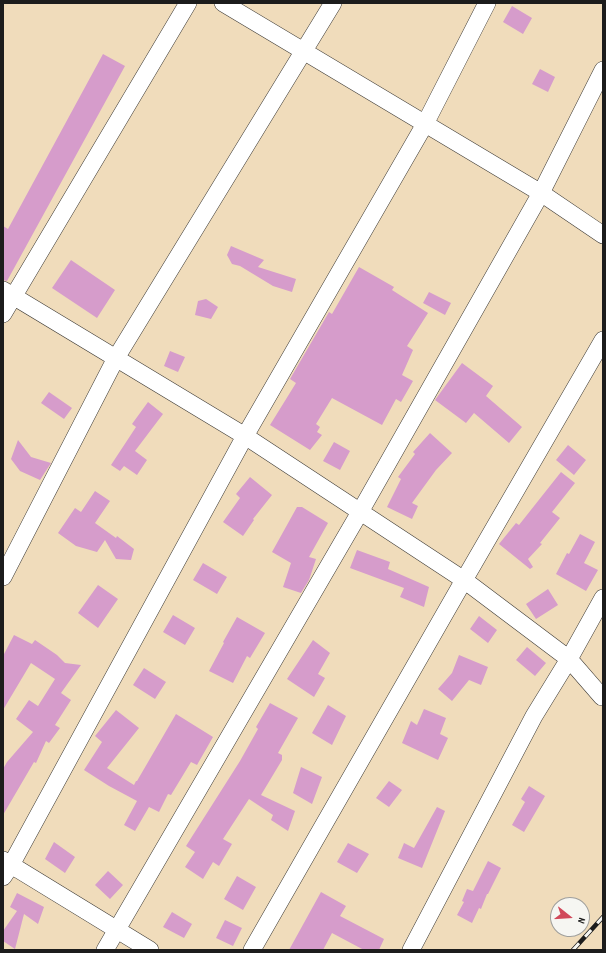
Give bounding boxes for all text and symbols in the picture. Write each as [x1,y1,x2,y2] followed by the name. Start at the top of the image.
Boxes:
[550,897,590,937] north arrow
[572,915,589,925] text: N

